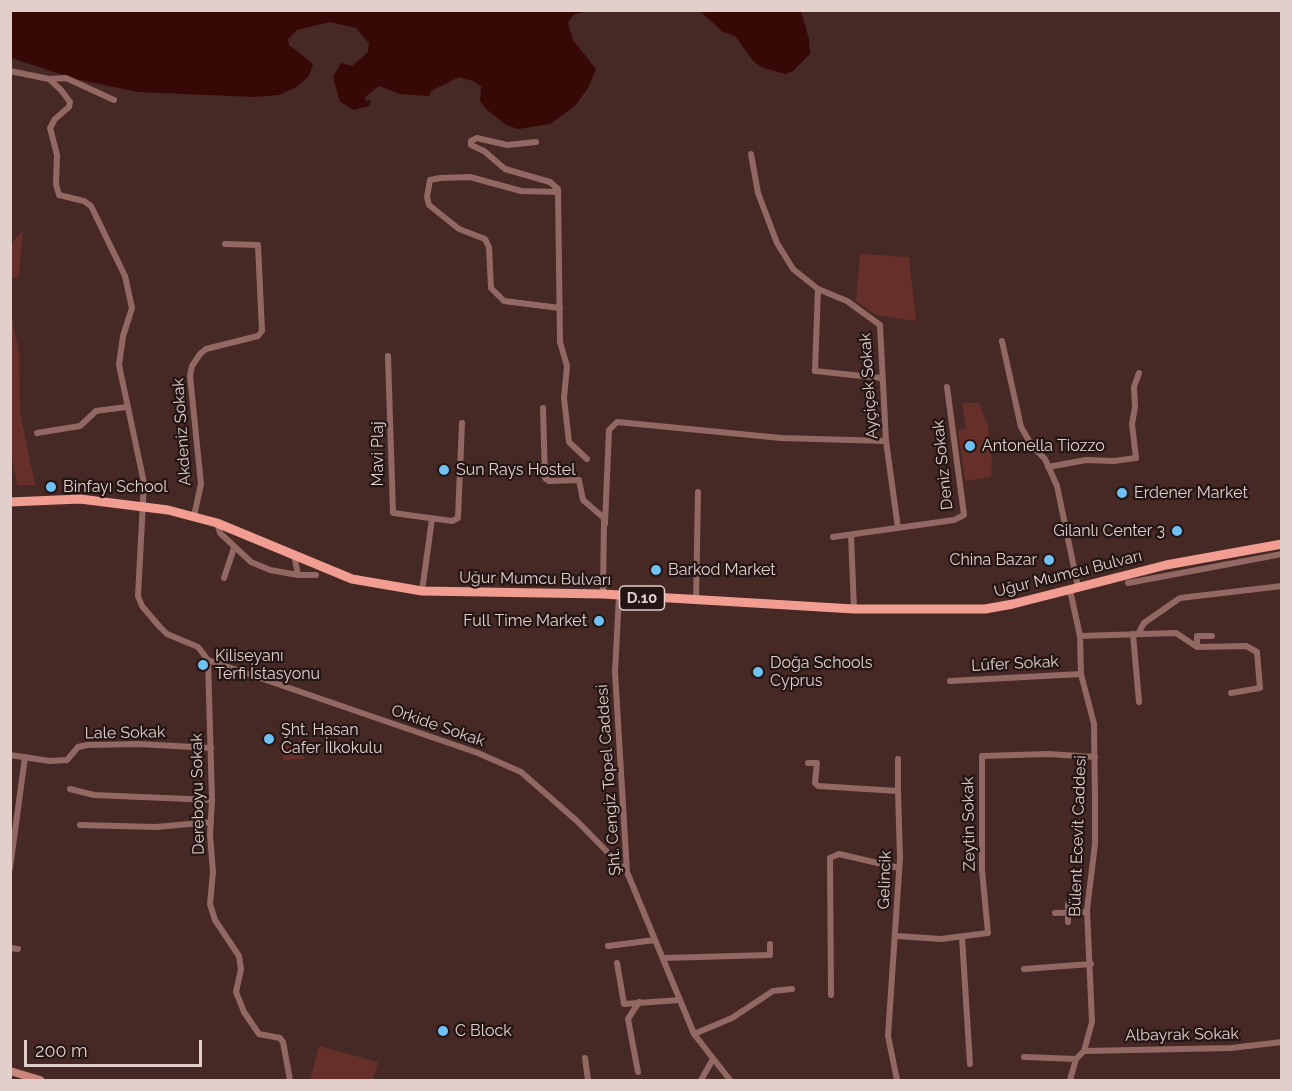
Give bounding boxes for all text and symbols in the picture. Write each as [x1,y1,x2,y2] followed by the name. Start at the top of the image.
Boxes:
[856,332,882,440] street label: Ayçiçek Sokak
[169,378,195,486] street label: Akdeniz Sokak
[929,419,957,511] street label: Deniz Sokak
[368,421,388,487] street label: Mavi Plaj
[982,436,1105,456] place label: Antonella Tiozzo
[963,439,977,453] marker: Antonella Tiozzo
[456,460,576,480] place label: Sun Rays Hostel
[437,463,451,477] marker: Sun Rays Hostel
[63,477,168,497] place label: Binfayı School
[44,480,58,494] marker: Binfayı School
[1134,483,1248,503] place label: Erdener Market
[1115,486,1129,500] marker: Erdener Market
[1053,521,1165,541] place label: Gilanlı Center 3
[1170,524,1184,538] marker: Gilanlı Center 3
[992,546,1144,602] street label: Uğur Mumcu Bulvarı
[949,550,1037,570] place label: China Bazar
[1042,553,1056,567] marker: China Bazar
[668,560,776,580] place label: Barkod Market
[649,563,663,577] marker: Barkod Market
[459,568,611,590] street label: Uğur Mumcu Bulvarı
[620,586,664,610] road number: D.10
[463,611,587,631] place label: Full Time Market
[592,614,606,628] marker: Full Time Market
[215,646,320,684] place label: Kiliseyanı Terfi İstasyonu
[971,652,1059,676] street label: Lűfer Sokak
[770,653,873,691] place label: Doğa Schools Cyprus
[196,658,210,672] marker: Kiliseyanı Terfi İstasyonu
[751,665,765,679] marker: Doğa Schools Cyprus
[593,684,625,876] street label: Şht. Cengiz Topel Caddesi
[389,701,487,751] street label: Orkide Sokak
[281,720,382,758] place label: Şht. Hasan Cafer İlkokulu
[84,723,166,743] street label: Lale Sokak
[262,732,276,746] marker: Şht. Hasan Cafer İlkokulu
[187,733,209,855] street label: Dereboyu Sokak
[1066,755,1090,917] street label: Bülent Ecevit Caddesi
[959,776,979,872] street label: Zeytin Sokak
[874,850,896,910] street label: Gelincik
[455,1021,512,1041] place label: C Block
[436,1024,450,1038] marker: C Block
[1125,1024,1239,1046] street label: Albayrak Sokak
[27,1028,206,1066] scale bar
[35,1040,88,1061] text: 200 m

